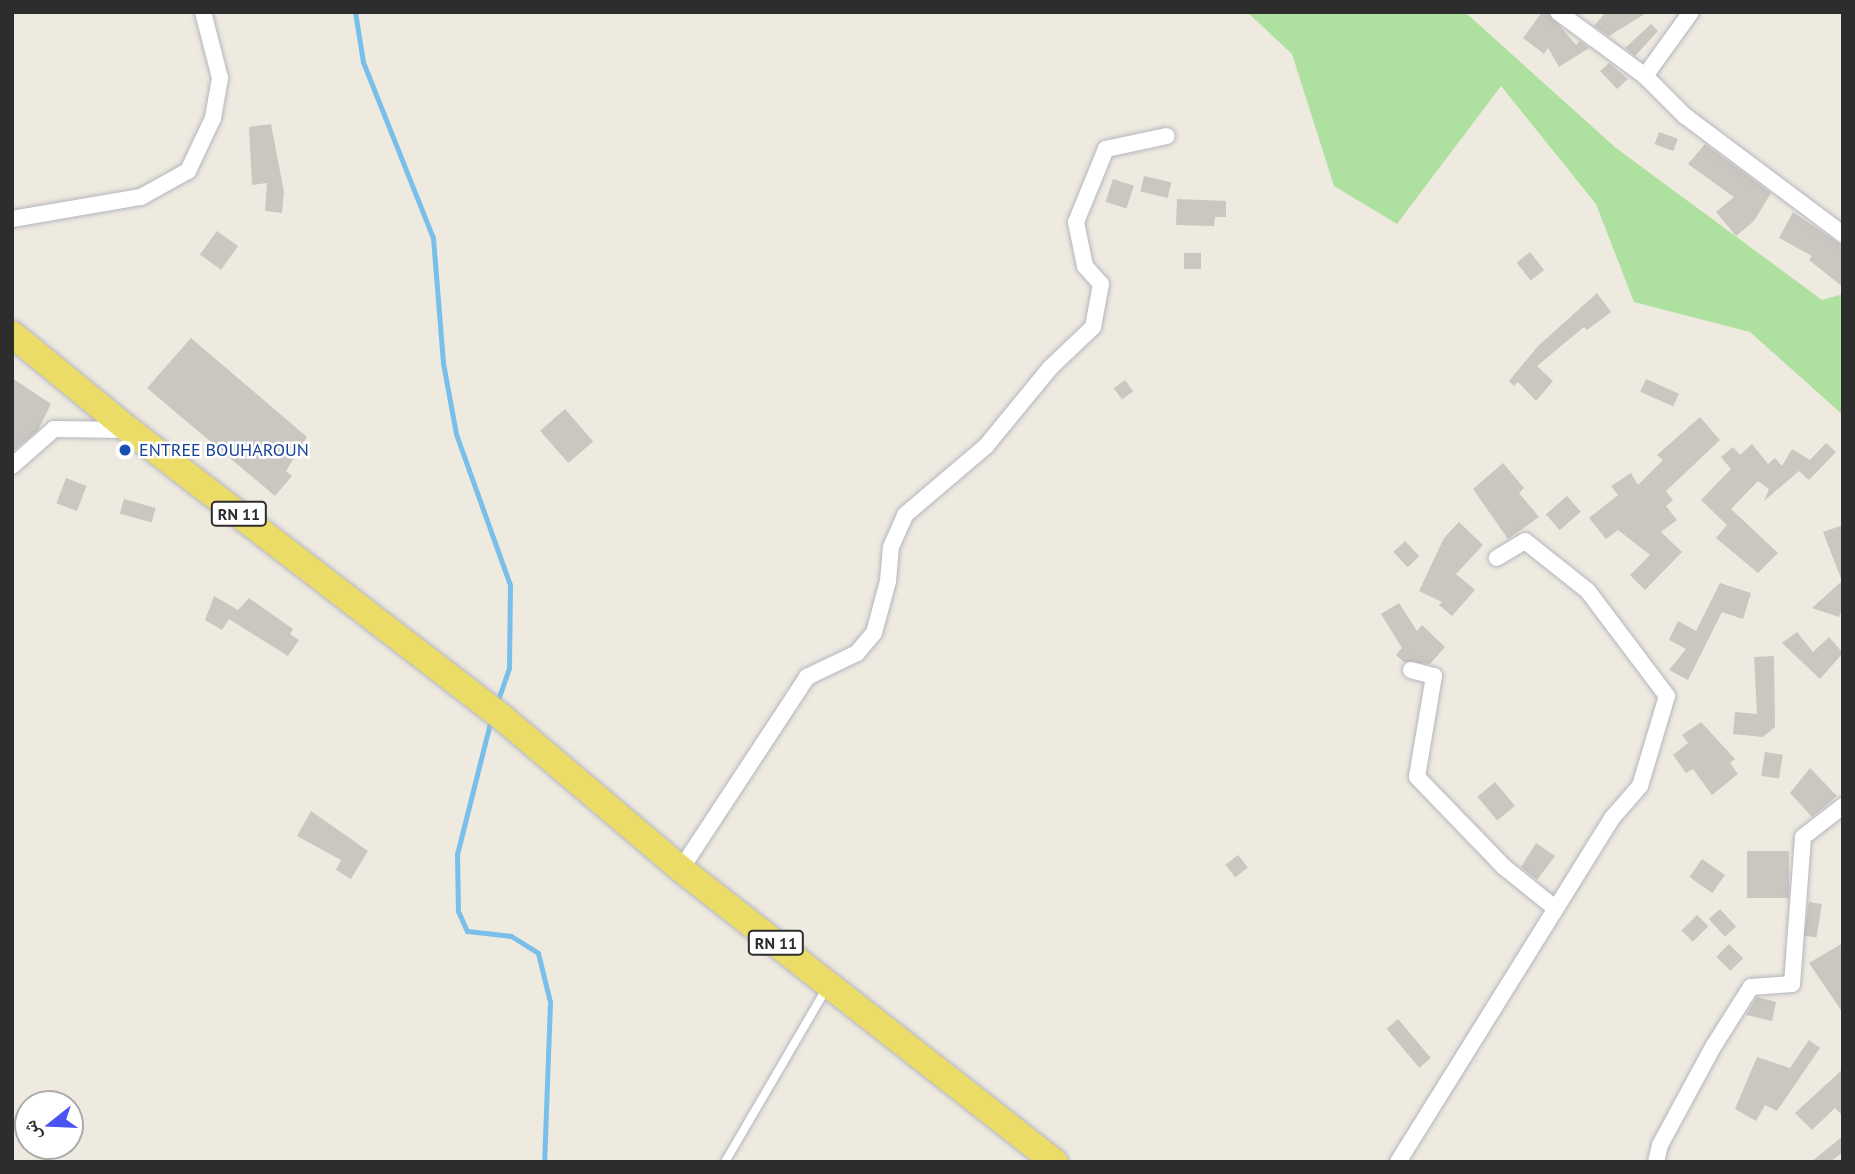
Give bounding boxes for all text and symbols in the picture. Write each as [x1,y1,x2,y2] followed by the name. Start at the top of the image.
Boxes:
[139,439,309,461] place label: ENTREE BOUHAROUN
[117,442,133,458] marker: ENTREE BOUHAROUN
[209,502,269,526] road number: RN 11
[746,931,806,956] road number: RN 11
[14,1090,84,1160] north arrow
[16,1118,45,1144] text: ش

